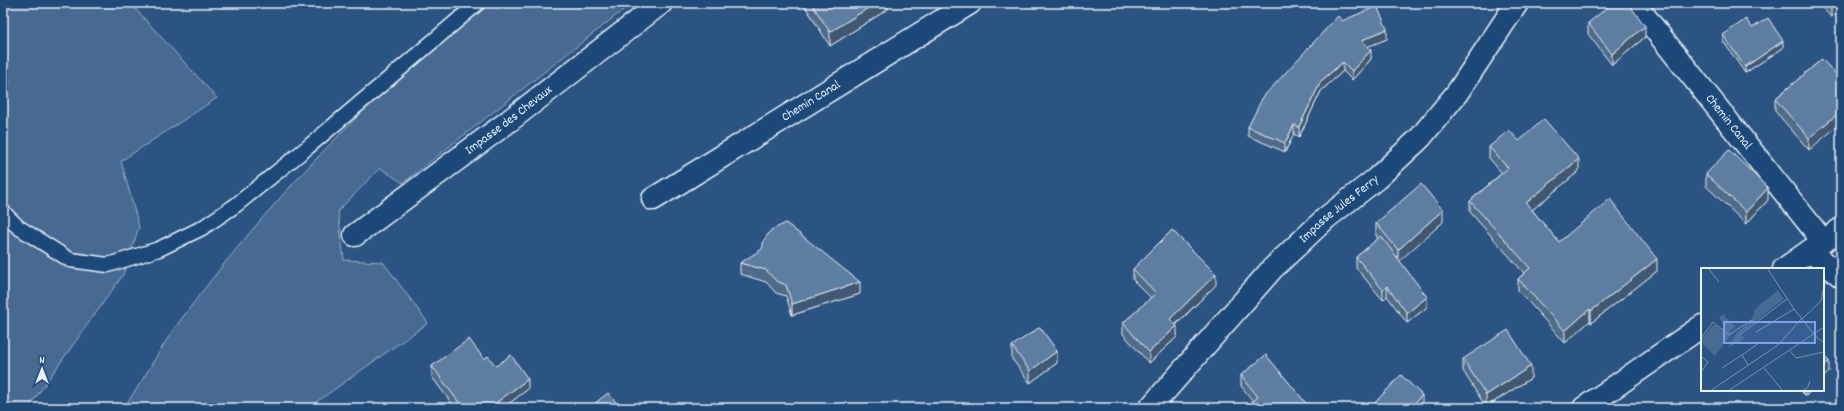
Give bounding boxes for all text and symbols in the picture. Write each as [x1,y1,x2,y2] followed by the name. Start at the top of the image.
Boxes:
[778,76,844,127] street label: Chemin Canal
[461,81,557,160] street label: Impasse des Chevaux
[1700,90,1757,154] street label: Chemin Canal
[1295,170,1384,248] street label: Impasse Jules Ferry
[1701,268,1824,391] inset map
[22,349,62,389] north arrow
[39,353,45,369] text: N

